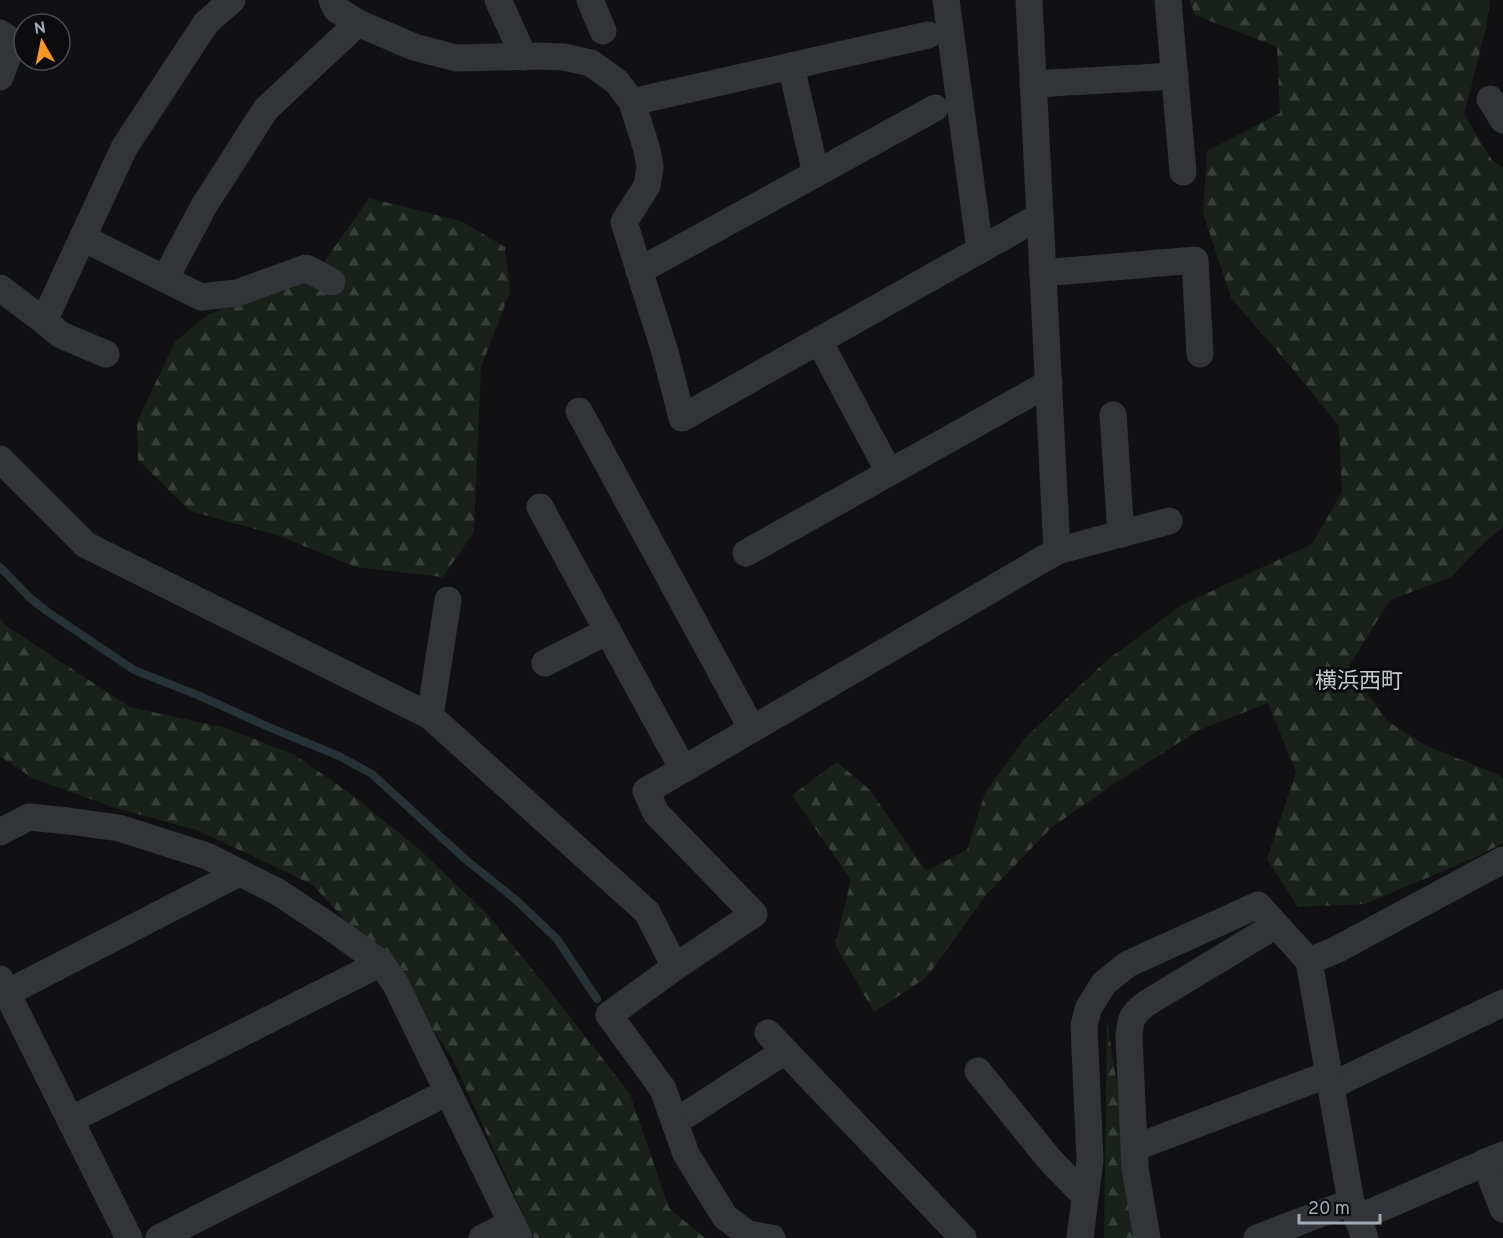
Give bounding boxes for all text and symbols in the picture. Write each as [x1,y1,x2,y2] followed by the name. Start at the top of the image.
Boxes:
[12,12,72,72] north arrow
[33,18,47,40] text: N
[1315,669,1403,696] district label: 横浜西町
[1299,1187,1380,1225] scale bar
[1308,1198,1350,1221] text: 20 m

